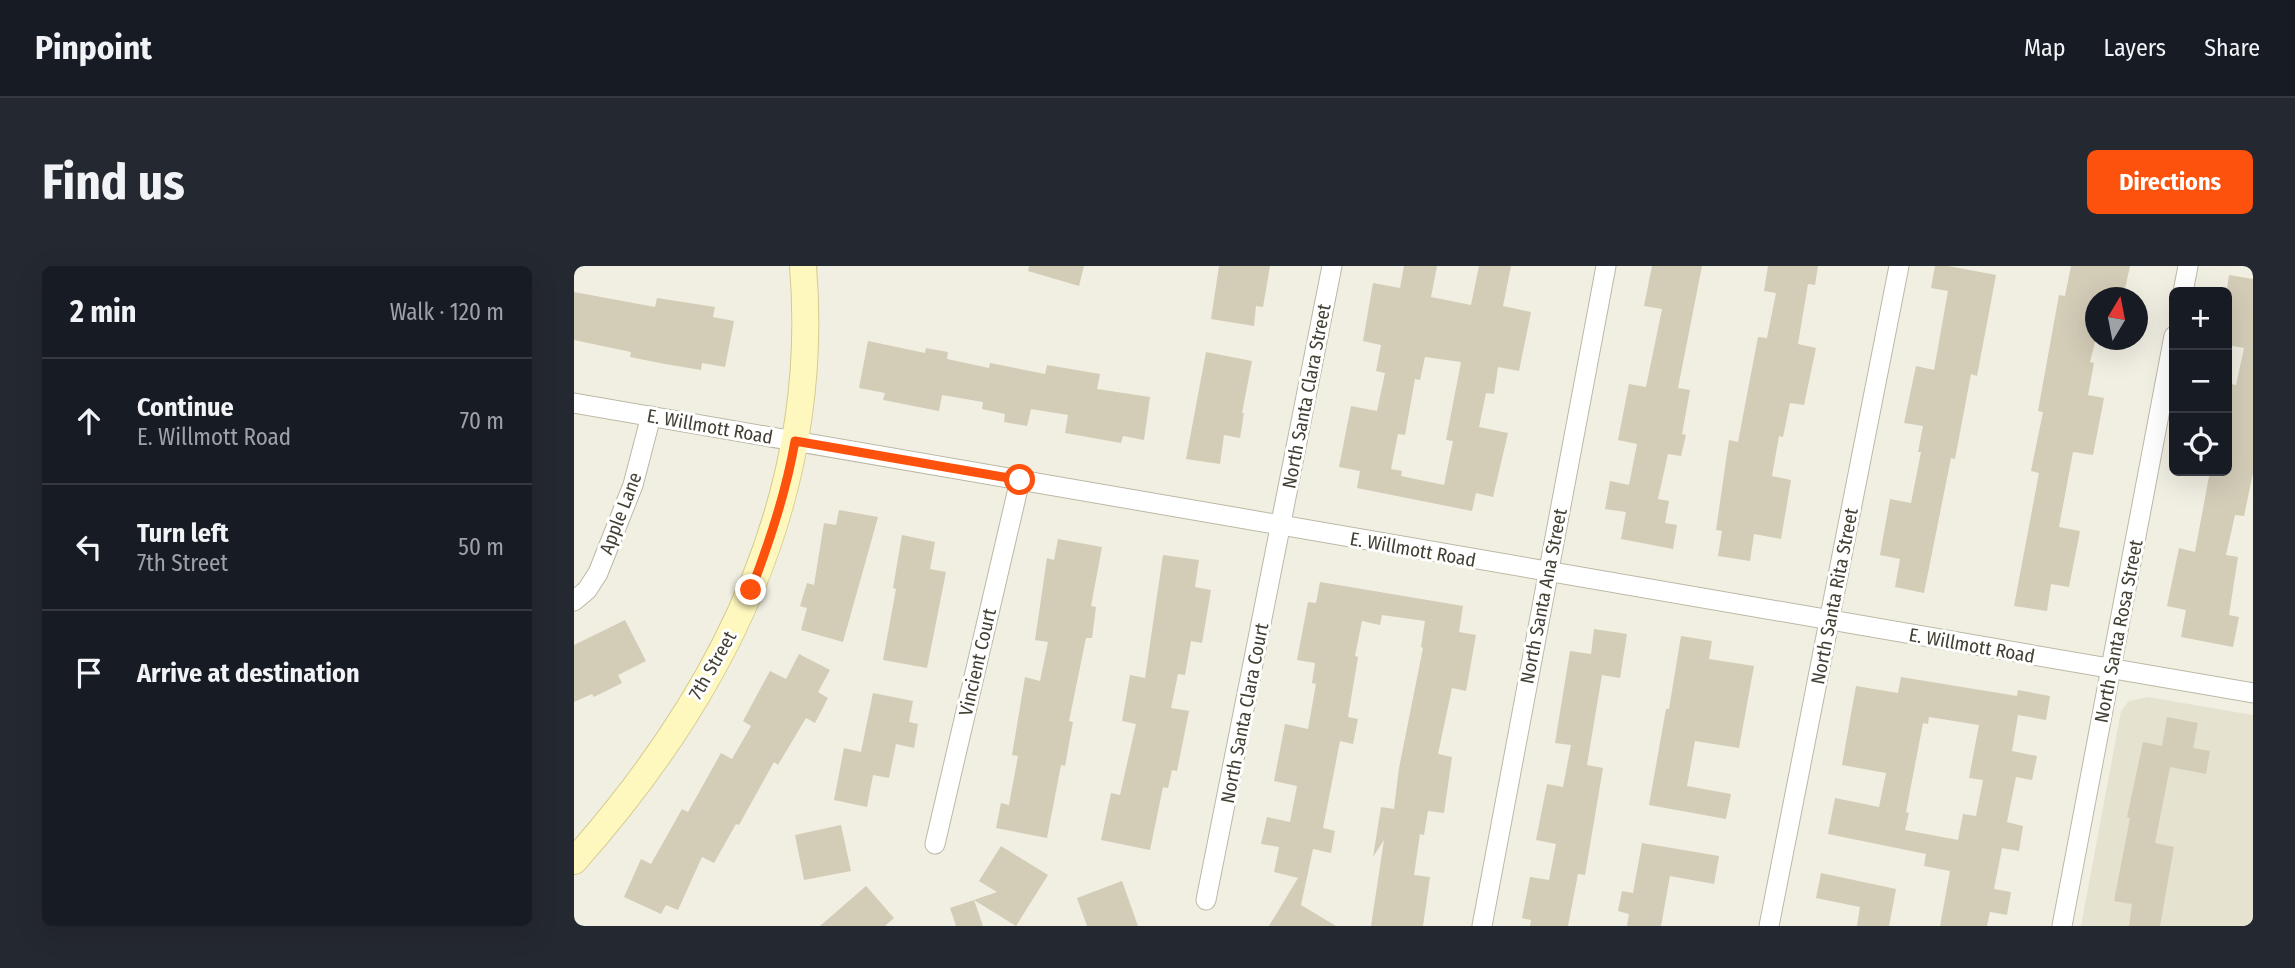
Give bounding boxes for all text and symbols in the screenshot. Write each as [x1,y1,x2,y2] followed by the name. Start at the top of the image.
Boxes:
[35,28,152,68] text: Pinpoint
[2024,34,2066,62] text: Map
[2104,34,2166,62] text: Layers
[2204,34,2260,62] text: Share
[2087,150,2253,214] button: Directions
[42,153,185,212] text: Find us
[2085,287,2148,350] north arrow
[2169,287,2232,476] map controls
[2169,287,2232,350] button: +
[70,294,137,330] text: 2 min
[390,298,504,326] text: Walk · 120 m
[1277,301,1336,490] street label: North Santa Clara Street
[2169,350,2232,413] button: −
[137,392,234,423] text: Continue
[70,402,108,440] icon: ahead
[645,404,775,449] street label: E. Willmott Road
[460,407,504,435] text: 70 m
[2169,413,2232,476] button: locate
[137,423,291,451] text: E. Willmott Road
[1004,464,1035,495] route start
[594,469,647,557] street label: Apple Lane
[1806,505,1863,686] street label: North Santa Rita Street
[1515,506,1572,686] street label: North Santa Ana Street
[137,518,229,549] text: Turn left
[1348,527,1478,572] street label: E. Willmott Road
[70,528,108,566] icon: left
[458,533,504,561] text: 50 m
[2089,537,2148,725] street label: North Santa Rosa Street
[137,549,228,577] text: 7th Street
[735,574,766,605] route end
[954,605,1001,718] street label: Vincient Court
[1216,620,1273,805] street label: North Santa Clara Court
[1907,623,2037,668] street label: E. Willmott Road
[684,626,742,704] street label: 7th Street
[70,654,108,692] icon: arrive
[137,658,360,689] text: Arrive at destination

